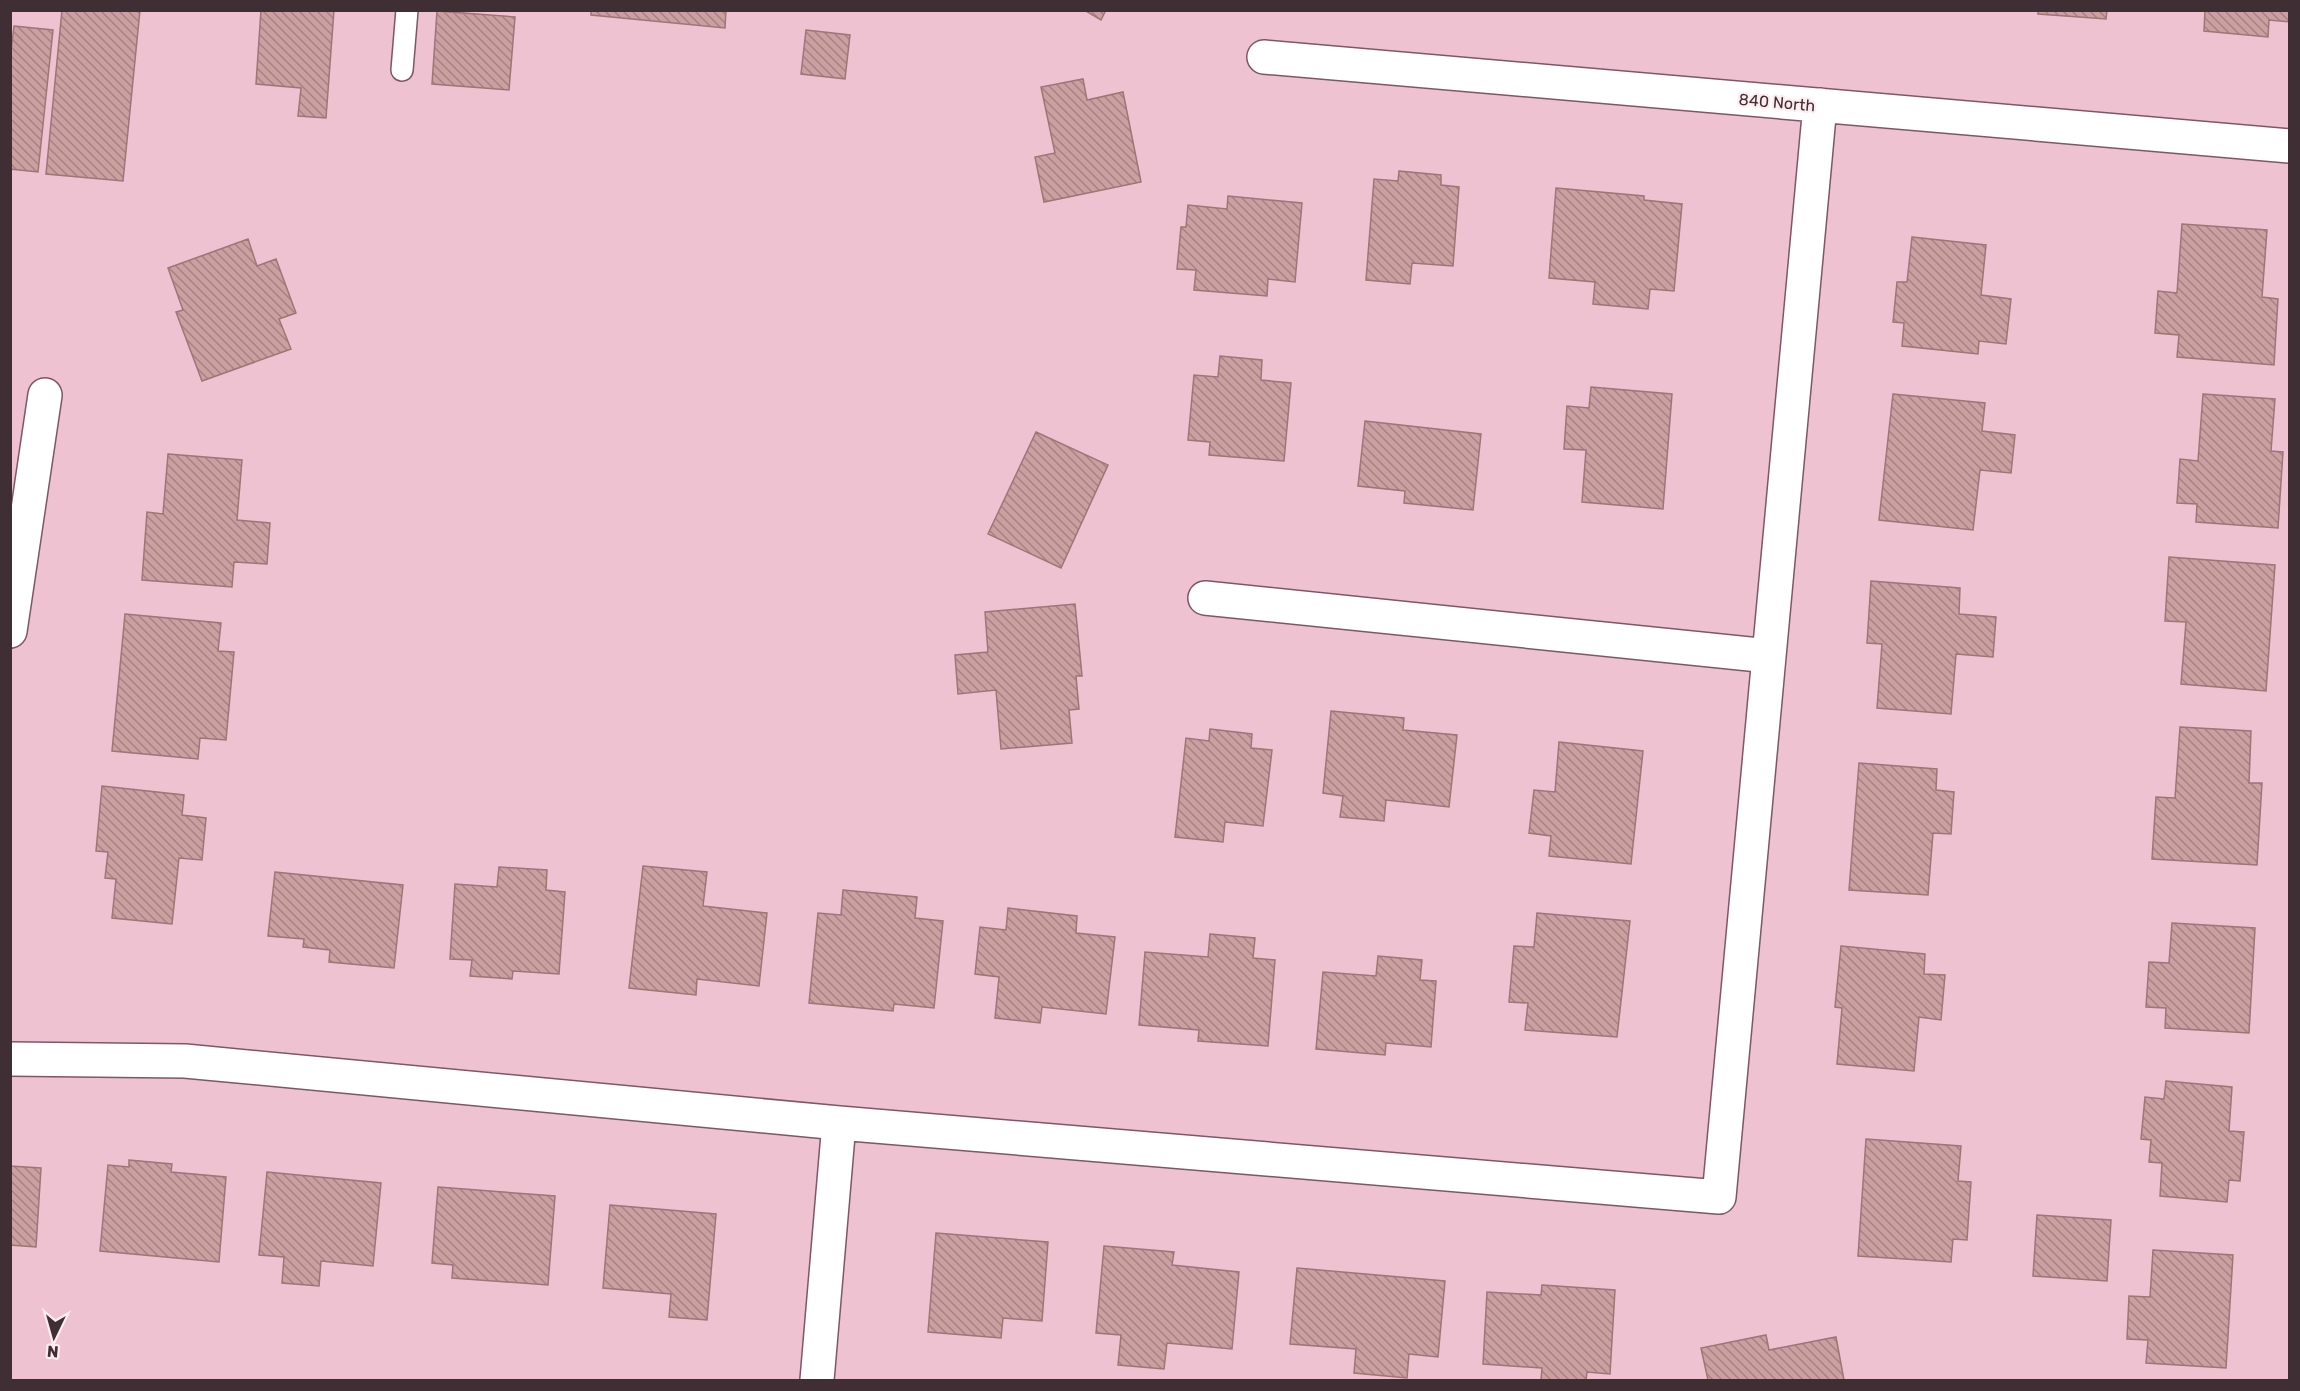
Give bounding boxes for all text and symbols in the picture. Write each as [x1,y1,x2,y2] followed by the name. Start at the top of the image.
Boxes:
[1738,90,1816,115] street label: 840 North
[24,1307,84,1367] north arrow
[46,1341,59,1361] text: N

